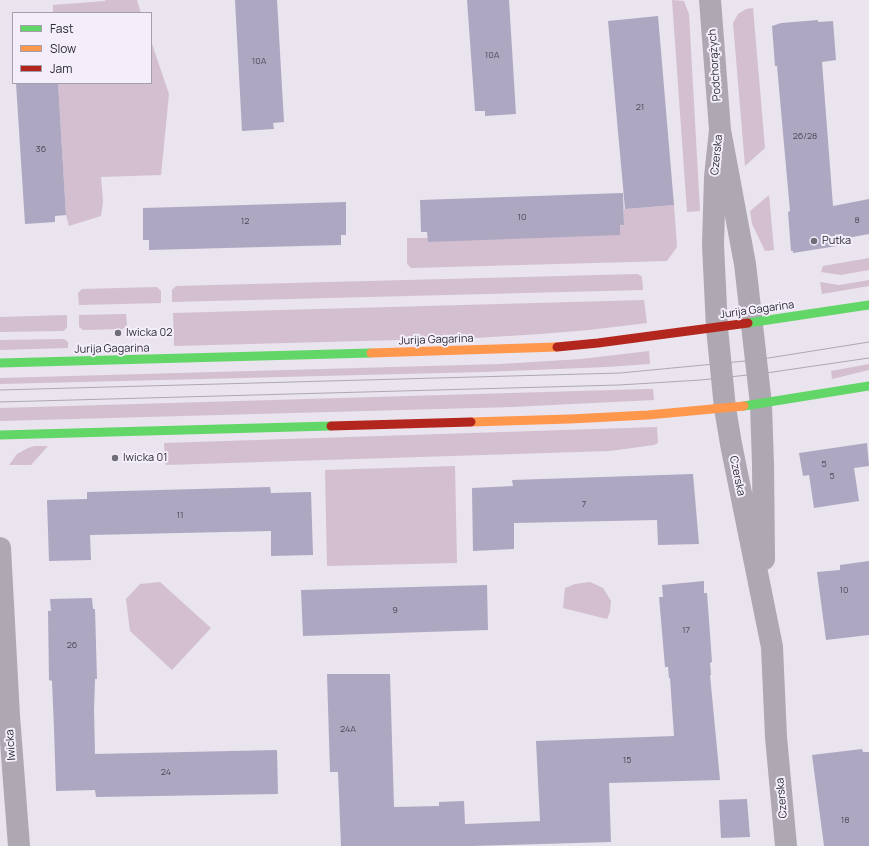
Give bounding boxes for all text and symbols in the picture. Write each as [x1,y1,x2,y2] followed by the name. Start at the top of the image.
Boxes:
[12,12,152,84] legend
[50,20,74,37] text: Fast
[706,28,724,102] street label: Podchorążych
[50,40,76,57] text: Slow
[485,50,499,60] house number: 10A
[252,56,266,66] house number: 10A
[50,60,72,77] text: Jam
[636,102,644,112] house number: 21
[793,131,817,141] house number: 26/28
[708,134,726,176] street label: Czerska
[36,144,46,154] house number: 36
[518,212,526,222] house number: 10
[854,215,860,225] house number: 8
[241,216,249,226] house number: 12
[822,234,851,248] place label: Putka
[809,236,819,246] marker: Putka
[719,298,795,322] street label: Jurija Gagarina
[126,326,172,340] place label: Iwicka 02
[113,328,123,338] marker: Iwicka 02
[398,332,474,348] street label: Jurija Gagarina
[74,342,150,356] street label: Jurija Gagarina
[123,451,167,465] place label: Iwicka 01
[110,453,120,463] marker: Iwicka 01
[726,455,748,497] street label: Czerska
[821,459,827,469] house number: 5
[829,471,835,481] house number: 5
[582,499,586,509] house number: 7
[176,510,184,520] house number: 11
[840,585,848,595] house number: 10
[392,605,398,615] house number: 9
[682,625,690,635] house number: 17
[67,640,77,650] house number: 26
[340,724,356,734] house number: 24A
[3,729,19,761] street label: Iwicka
[623,755,631,765] house number: 15
[161,767,171,777] house number: 24
[774,777,790,819] street label: Czerska
[841,815,849,825] house number: 18

